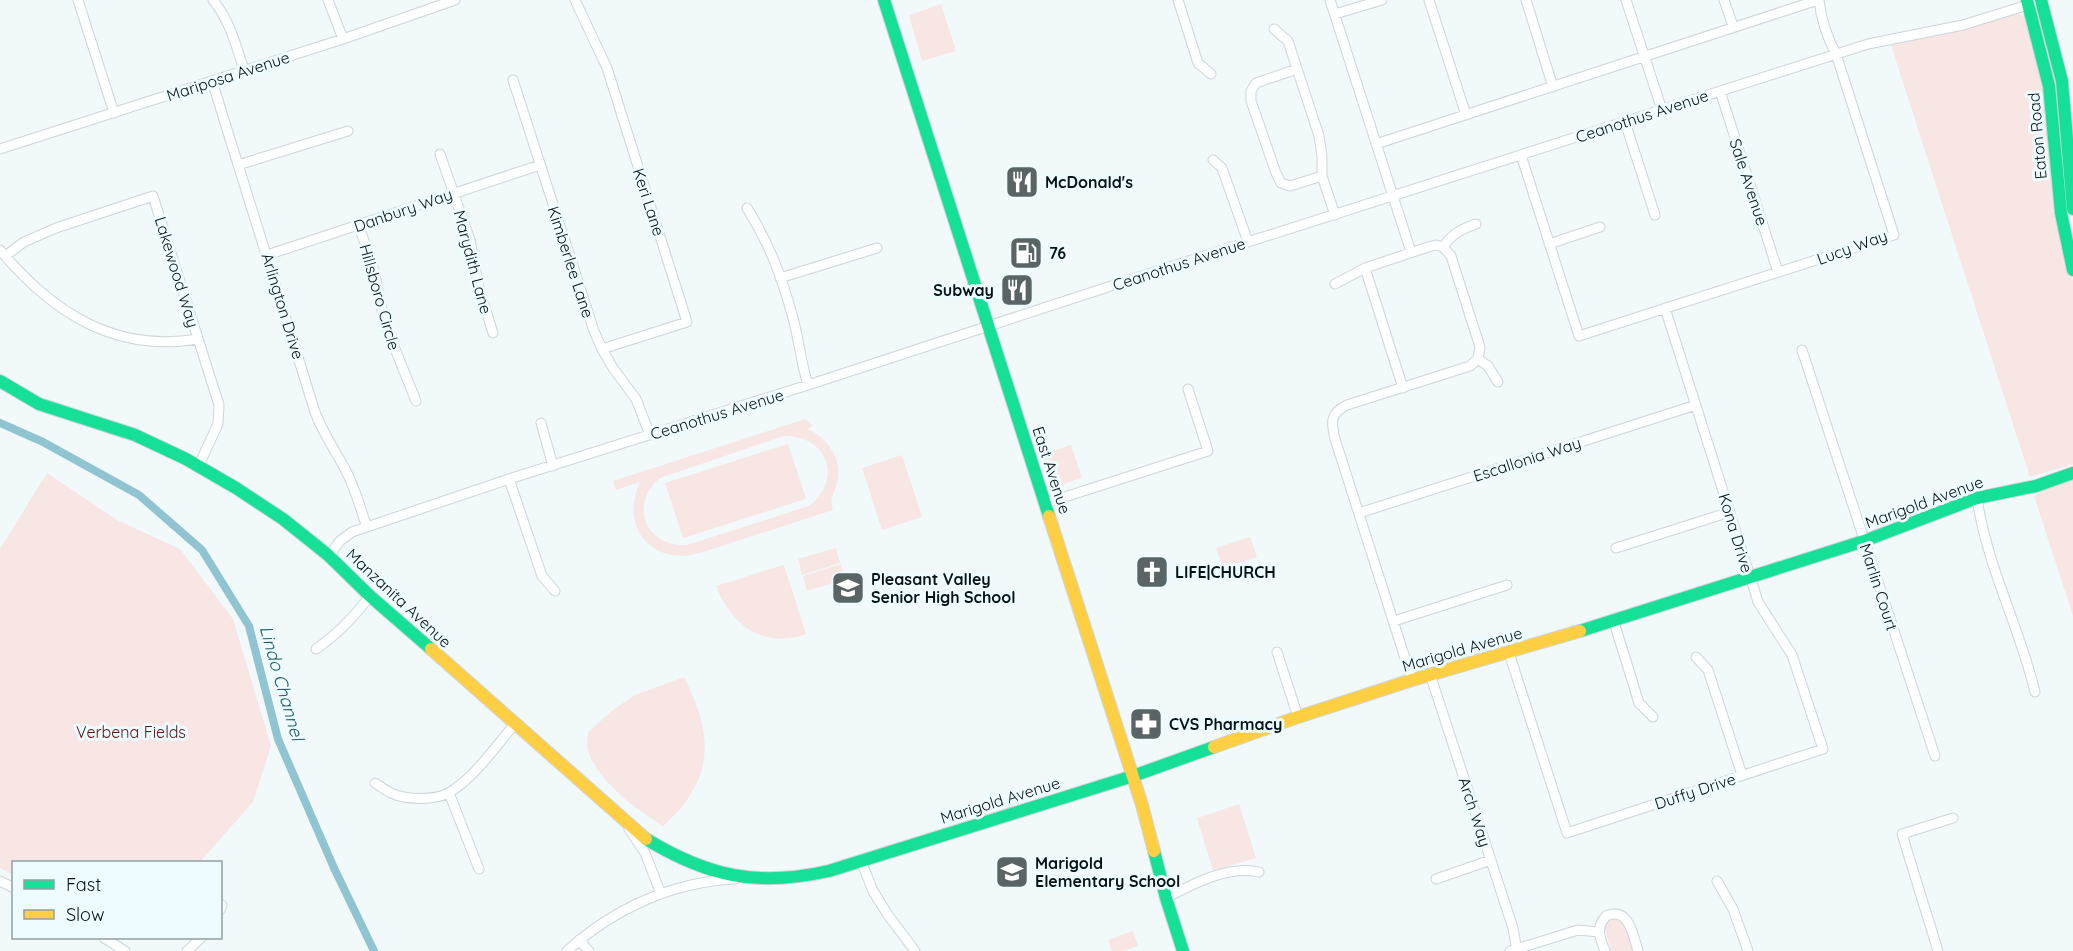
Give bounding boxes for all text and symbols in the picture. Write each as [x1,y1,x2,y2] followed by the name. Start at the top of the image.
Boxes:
[164,47,292,105] street label: Mariposa Avenue
[1573,85,1711,147] street label: Ceanothus Avenue
[2023,92,2051,180] street label: Eaton Road
[1726,136,1772,228] street label: Sale Avenue
[1004,164,1040,200] restaurant icon: McDonald's
[629,166,669,238] street label: Keri Lane
[1045,172,1133,192] place label: McDonald's
[351,184,455,236] street label: Danbury Way
[544,204,598,320] street label: Kimberlee Lane
[450,208,496,316] street label: Marydith Lane
[151,214,203,330] street label: Lakewood Way
[1814,225,1890,269] street label: Lucy Way
[1110,233,1248,295] street label: Ceanothus Avenue
[1008,235,1044,271] fuel station icon: 76
[355,242,405,352] street label: Hillsboro Circle
[1049,243,1066,263] place label: 76
[257,250,309,362] street label: Arlington Drive
[999,272,1035,308] restaurant icon: Subway
[933,280,994,300] place label: Subway
[648,384,786,444] street label: Ceanothus Avenue
[1028,424,1076,516] street label: East Avenue
[1471,432,1583,486] street label: Escallonia Way
[1862,471,1986,533] street label: Marigold Avenue
[1714,491,1758,575] street label: Kona Drive
[1855,541,1903,633] street label: Marlin Court
[342,544,456,652] street label: Manzanita Avenue
[1134,554,1170,590] church icon: LIFE|CHURCH
[1175,562,1276,582] place label: LIFE|CHURCH
[871,569,1016,607] place label: Pleasant Valley Senior High School
[830,570,866,606] school or university icon: Pleasant Valley Senior High School
[1400,622,1524,676] street label: Marigold Avenue
[255,623,310,745] water label: Lindo Channel
[1128,706,1164,742] pharmacy icon: CVS Pharmacy
[1169,714,1282,734] place label: CVS Pharmacy
[76,722,186,742] park label: Verbena Fields
[1652,768,1738,814] street label: Duffy Drive
[938,772,1062,828] street label: Marigold Avenue
[1454,775,1496,849] street label: Arch Way
[1035,853,1180,891] place label: Marigold Elementary School
[994,854,1030,890] school or university icon: Marigold Elementary School
[12,861,222,939] legend
[66,873,101,896] text: Fast
[66,903,104,926] text: Slow

